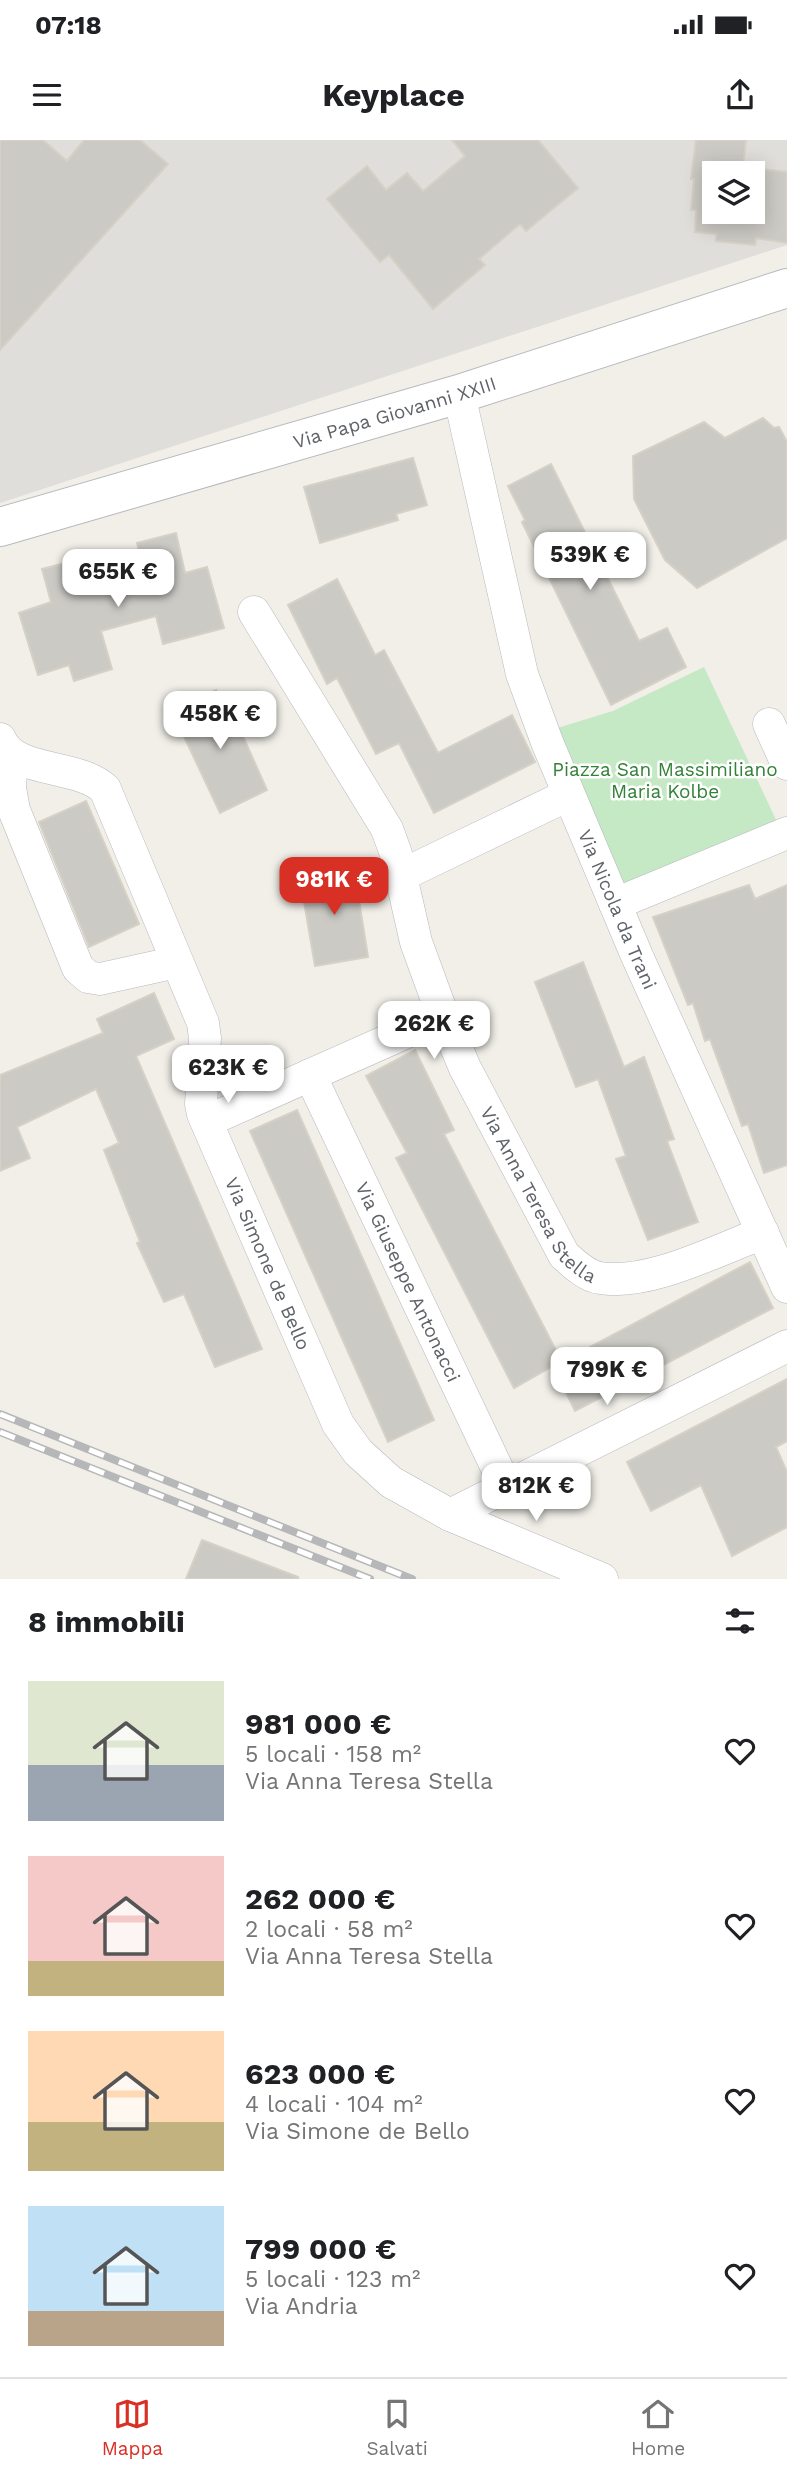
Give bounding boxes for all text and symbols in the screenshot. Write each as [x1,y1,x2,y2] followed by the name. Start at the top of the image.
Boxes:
[35,10,102,40] text: 07:18
[28,76,66,114] icon: menu
[322,76,465,114] text: Keyplace
[721,76,759,114] icon: share
[702,161,765,224] map controls
[702,161,765,224] button: layers
[290,371,499,453] street label: Via Papa Giovanni XXIII
[533,532,647,592] pin: 539K €
[550,541,630,568] text: 539K €
[61,550,175,609] pin: 655K €
[78,558,158,585] text: 655K €
[163,692,277,751] pin: 458K €
[179,700,261,727] text: 458K €
[552,758,778,803] park label: Piazza San Massimiliano Maria Kolbe
[574,826,662,993] street label: Via Nicola da Trani
[277,858,391,917] pin: 981K €
[295,866,373,893] text: 981K €
[377,1002,491,1061] pin: 262K €
[394,1010,474,1037] text: 262K €
[171,1046,285,1105] pin: 623K €
[188,1054,268,1081] text: 623K €
[476,1102,600,1288] street label: Via Anna Teresa Stella
[220,1174,316,1353] street label: Via Simone de Bello
[351,1178,466,1385] street label: Via Giuseppe Antonacci
[550,1348,664,1407] pin: 799K €
[567,1356,647,1383] text: 799K €
[479,1464,593,1523] pin: 812K €
[498,1472,574,1499] text: 812K €
[721,1602,759,1640] icon: filters
[28,1604,185,1639] text: 8 immobili
[245,1706,391,1741] text: 981 000 €
[84,1709,168,1793] icon: home
[721,1732,759,1770] icon: heart
[245,1741,421,1768] text: 5 locali · 158 m²
[245,1768,493,1795] text: Via Anna Teresa Stella
[245,1881,395,1916] text: 262 000 €
[84,1884,168,1968] icon: home
[721,1907,759,1945] icon: heart
[245,1916,413,1943] text: 2 locali · 58 m²
[245,1943,493,1970] text: Via Anna Teresa Stella
[245,2056,395,2091] text: 623 000 €
[84,2059,168,2143] icon: home
[721,2082,759,2120] icon: heart
[245,2091,423,2118] text: 4 locali · 104 m²
[245,2118,470,2145] text: Via Simone de Bello
[245,2231,396,2266] text: 799 000 €
[84,2234,168,2318] icon: home
[721,2257,759,2295] icon: heart
[245,2266,421,2293] text: 5 locali · 123 m²
[245,2293,358,2320] text: Via Andria
[102,2395,163,2460] tab: Mappa
[366,2395,428,2460] tab: Salvati
[631,2395,685,2460] tab: Home

